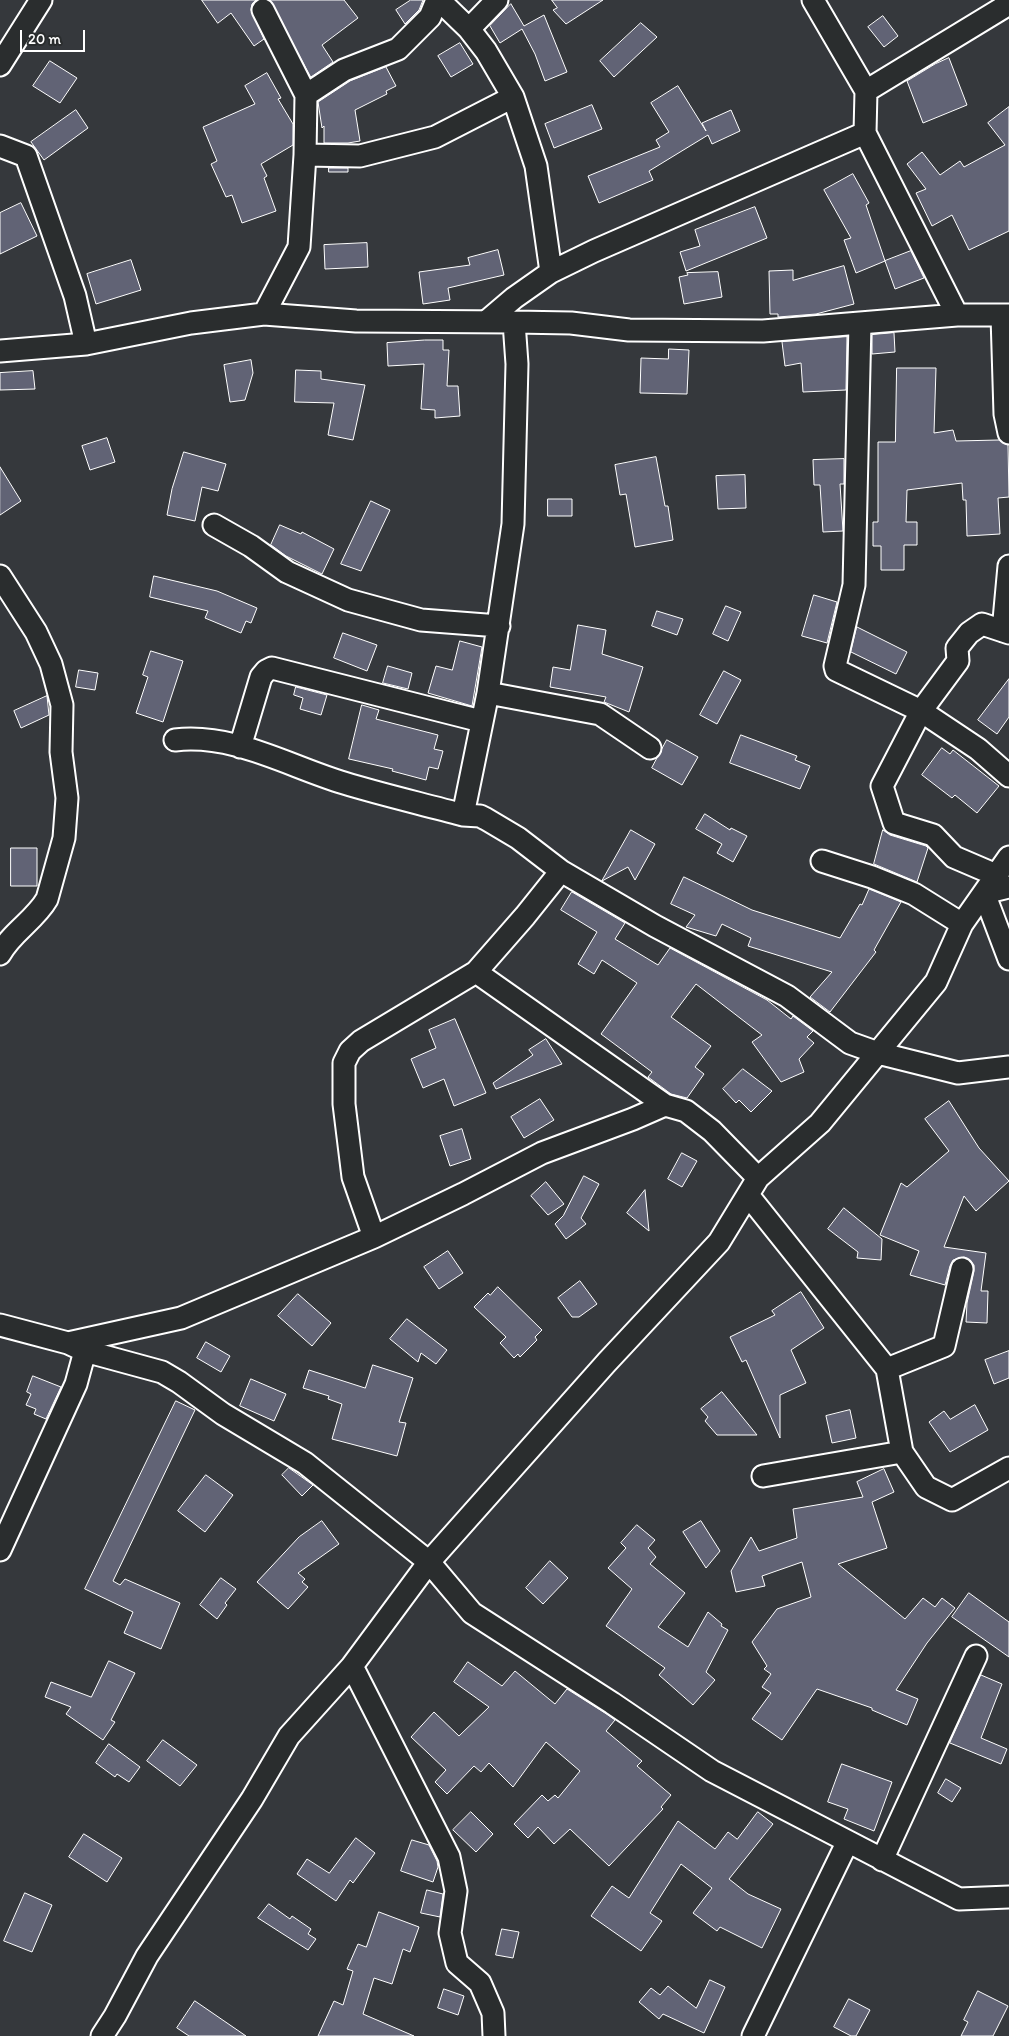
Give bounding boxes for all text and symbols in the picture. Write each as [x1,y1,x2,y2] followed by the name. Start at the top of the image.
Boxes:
[22,20,88,52] scale bar
[28,30,61,48] text: 20 m

